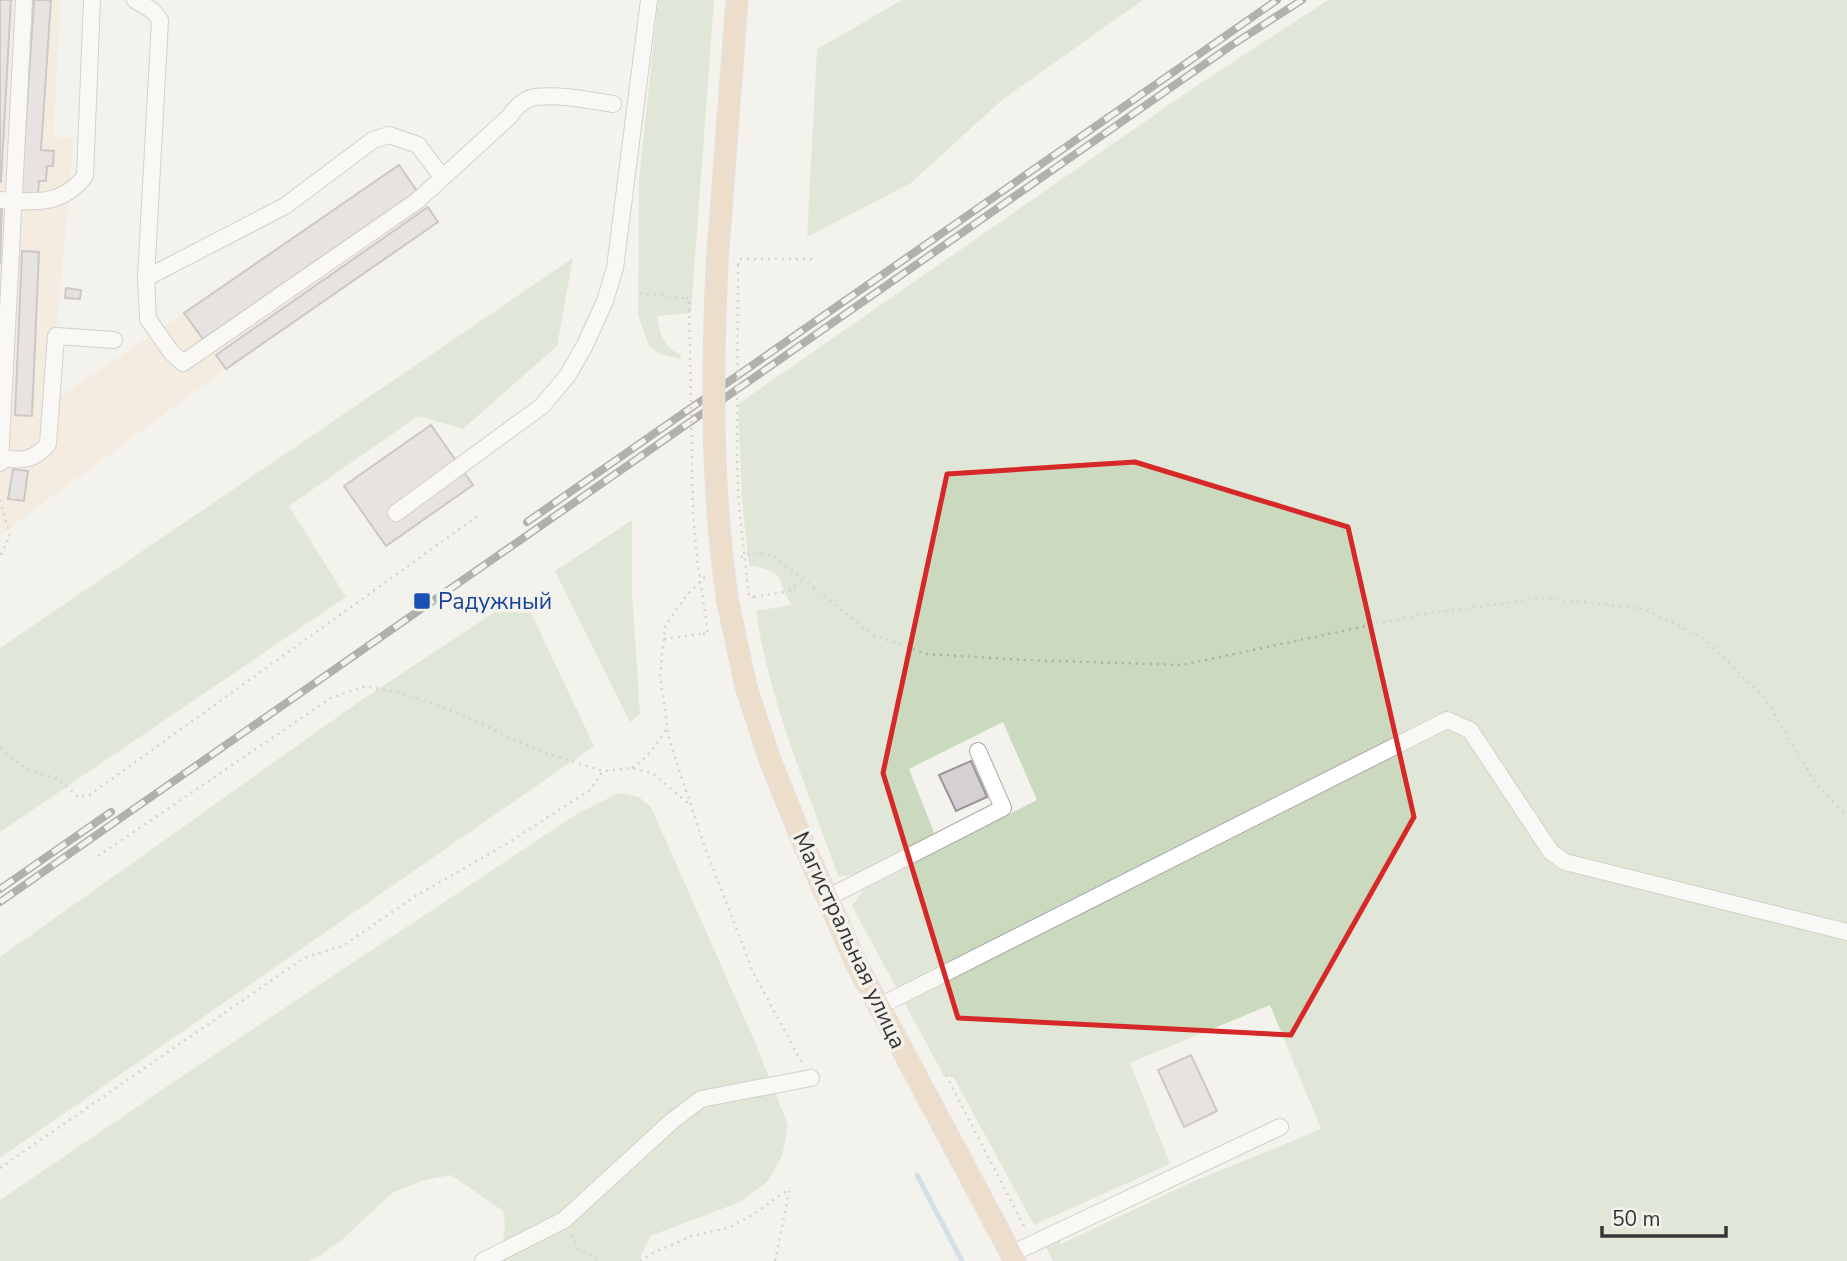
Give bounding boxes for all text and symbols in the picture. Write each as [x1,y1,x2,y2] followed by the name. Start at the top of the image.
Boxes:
[438,586,552,617] place label: Радужный
[412,591,432,611] marker: Радужный
[786,826,914,1054] street label: Магистральная улица
[1602,1194,1726,1238] scale bar
[1612,1205,1661,1233] text: 50 m

